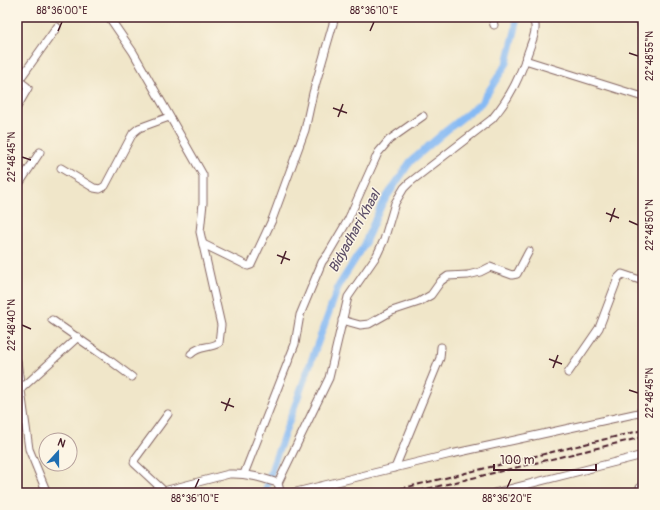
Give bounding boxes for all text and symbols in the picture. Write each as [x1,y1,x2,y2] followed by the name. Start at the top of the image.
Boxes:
[37,5,87,17] text: 88°36'00"E
[350,5,398,17] text: 88°36'10"E
[644,31,656,81] text: 22°48'55"N
[6,132,18,182] text: 22°48'45"N
[325,186,385,275] water label: Bidyadhari Khaal
[644,199,656,251] text: 22°48'50"N
[6,299,18,351] text: 22°48'40"N
[644,368,656,418] text: 22°48'45"N
[38,432,78,472] north arrow
[56,436,68,451] text: N
[494,446,596,472] scale bar
[500,453,535,468] text: 100 m
[171,493,219,505] text: 88°36'10"E
[482,493,532,505] text: 88°36'20"E

